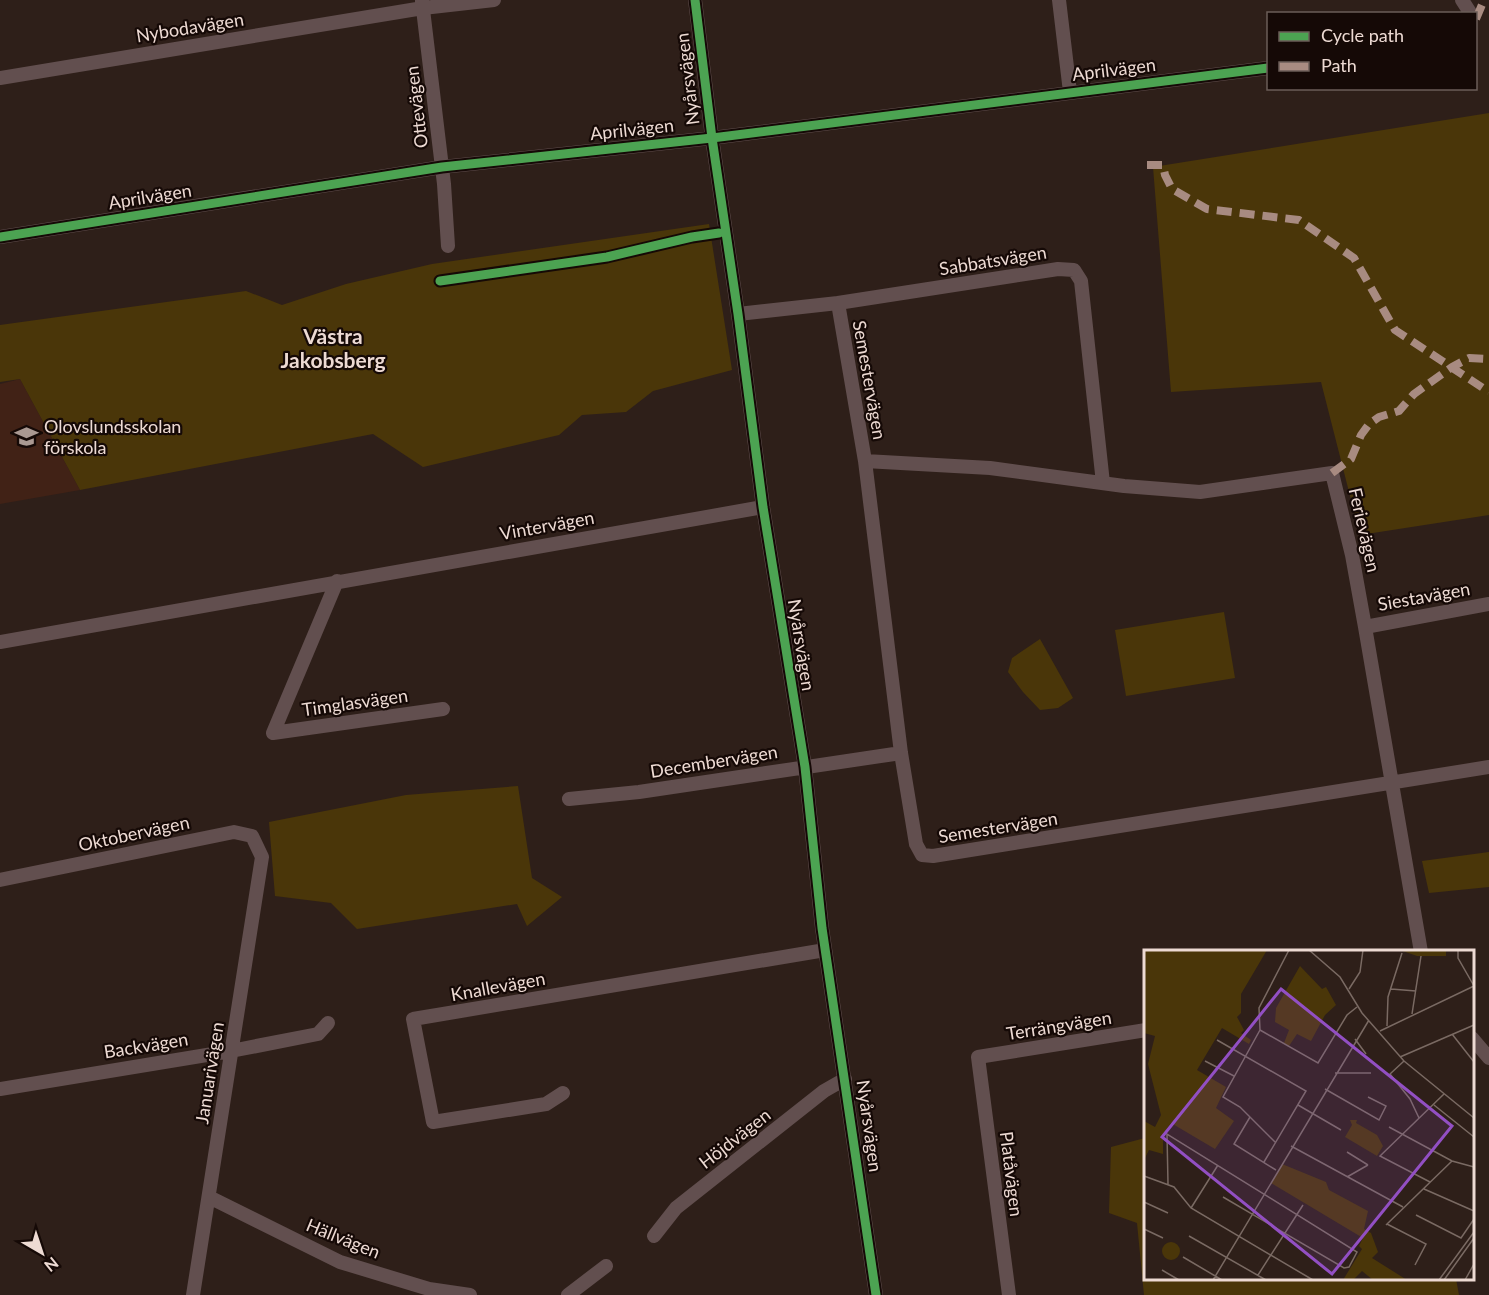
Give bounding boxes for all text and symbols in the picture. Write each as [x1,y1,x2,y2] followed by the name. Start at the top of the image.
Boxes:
[134,8,245,46] street label: Nybodavägen
[1267,12,1477,90] legend
[1321,24,1404,46] text: Cycle path
[670,32,704,126] street label: Nyårsvägen
[1071,53,1157,85] street label: Aprilvägen
[1321,54,1357,76] text: Path
[400,65,432,150] street label: Ottevägen
[589,114,675,144] street label: Aprilvägen
[107,179,193,213] street label: Aprilvägen
[938,241,1048,279] street label: Sabbatsvägen
[849,319,891,441] street label: Semestervägen
[280,323,386,372] district label: Västra Jakobsberg
[44,415,181,458] place label: Olovslundsskolan förskola
[13,424,39,450] school or university icon: Olovslundsskolan förskola
[1345,485,1385,574] street label: Ferievägen
[498,506,596,544] street label: Vintervägen
[1376,577,1472,615] street label: Siestavägen
[784,597,820,692] street label: Nyårsvägen
[300,684,409,720] street label: Timglasvägen
[649,740,779,782] street label: Decembervägen
[937,807,1059,847] street label: Semestervägen
[76,811,191,856] street label: Oktobervägen
[1144,950,1474,1280] inset map
[449,967,547,1005] street label: Knallevägen
[1005,1006,1113,1044] street label: Terrängvägen
[190,1020,228,1125] street label: Januarivägen
[102,1028,190,1063] street label: Backvägen
[853,1079,887,1173] street label: Nyårsvägen
[694,1103,775,1173] street label: Höjdvägen
[996,1130,1028,1218] street label: Platåvägen
[303,1213,384,1263] street label: Hällvägen
[12,1223,72,1283] north arrow
[41,1254,63,1276] text: N

